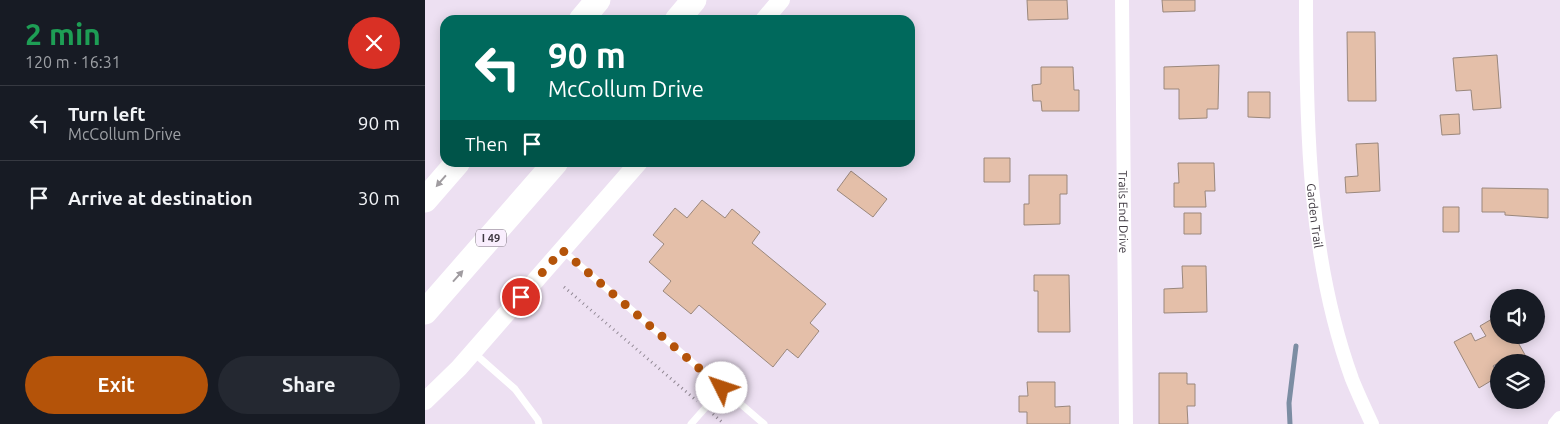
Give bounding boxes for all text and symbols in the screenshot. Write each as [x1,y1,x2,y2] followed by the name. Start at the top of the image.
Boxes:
[25,17,101,51] text: 2 min
[348,17,400,69] button: close
[465,35,530,100] icon: left
[548,35,626,75] text: 90 m
[25,53,121,71] text: 120 m · 16:31
[548,76,704,101] text: McCollum Drive
[68,103,146,125] text: Turn left
[25,109,53,137] icon: left
[358,112,400,134] text: 90 m
[68,125,181,143] text: McCollum Drive
[518,130,546,158] icon: arrive
[465,133,508,155] text: Then
[1117,171,1131,253] street label: Trails End Drive
[436,175,447,188] one-way arrow
[1305,183,1326,249] street label: Garden Trail
[25,184,53,212] icon: arrive
[68,187,253,209] text: Arrive at destination
[358,187,400,209] text: 30 m
[476,230,506,247] road number: I 49
[452,271,464,283] one-way arrow
[500,276,542,318] pin
[507,283,535,311] icon: arrive
[1490,289,1545,409] map controls
[1490,289,1545,344] button: sound
[1490,354,1545,409] button: layers
[25,356,208,414] button: Exit
[218,356,400,414] button: Share
[695,361,747,413] position arrow

